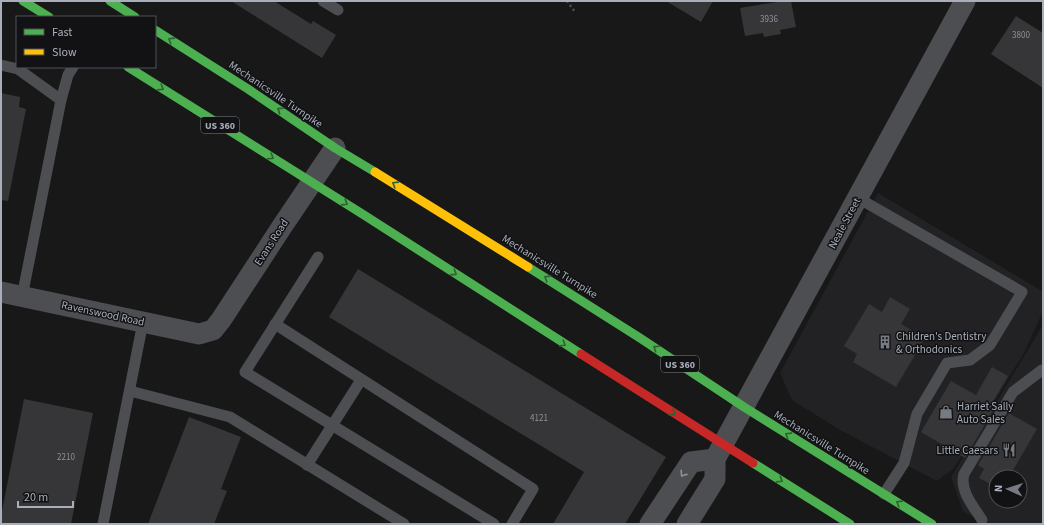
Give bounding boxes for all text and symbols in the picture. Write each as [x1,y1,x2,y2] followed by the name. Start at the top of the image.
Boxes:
[760,13,778,26] house number: 3936
[16,16,156,68] legend
[52,24,72,41] text: Fast
[1012,29,1030,42] house number: 3800
[168,37,175,44] one-way arrow
[52,44,77,61] text: Slow
[226,57,326,132] street label: Mechanicsville Turnpike
[157,83,164,91] one-way arrow
[277,107,284,115] one-way arrow
[201,117,239,133] road number: US 360
[267,153,274,160] one-way arrow
[392,181,399,189] one-way arrow
[825,195,864,251] street label: Neale Street
[341,199,348,206] one-way arrow
[251,216,292,268] street label: Evans Road
[499,231,601,302] street label: Mechanicsville Turnpike
[450,269,457,276] one-way arrow
[544,276,551,283] one-way arrow
[60,297,146,330] street label: Ravenswood Road
[896,329,986,357] place label: Children's Dentistry & Orthodonics
[877,334,893,350] building icon: Children's Dentistry & Orthodonics
[559,339,566,346] one-way arrow
[653,345,660,353] one-way arrow
[661,356,699,372] road number: US 360
[957,399,1014,427] place label: Harriet Sally Auto Sales
[938,404,954,420] shop icon: Harriet Sally Auto Sales
[771,407,873,478] street label: Mechanicsville Turnpike
[669,409,676,416] one-way arrow
[530,412,548,425] house number: 4121
[785,432,792,439] one-way arrow
[1001,442,1017,458] restaurant icon: Little Caesars
[936,443,998,458] place label: Little Caesars
[57,451,75,464] house number: 2210
[988,469,1028,509] north arrow
[680,470,688,477] one-way arrow
[776,476,783,483] one-way arrow
[18,483,73,509] scale bar
[991,484,1006,493] text: N
[24,489,48,506] text: 20 m
[896,501,903,508] one-way arrow

